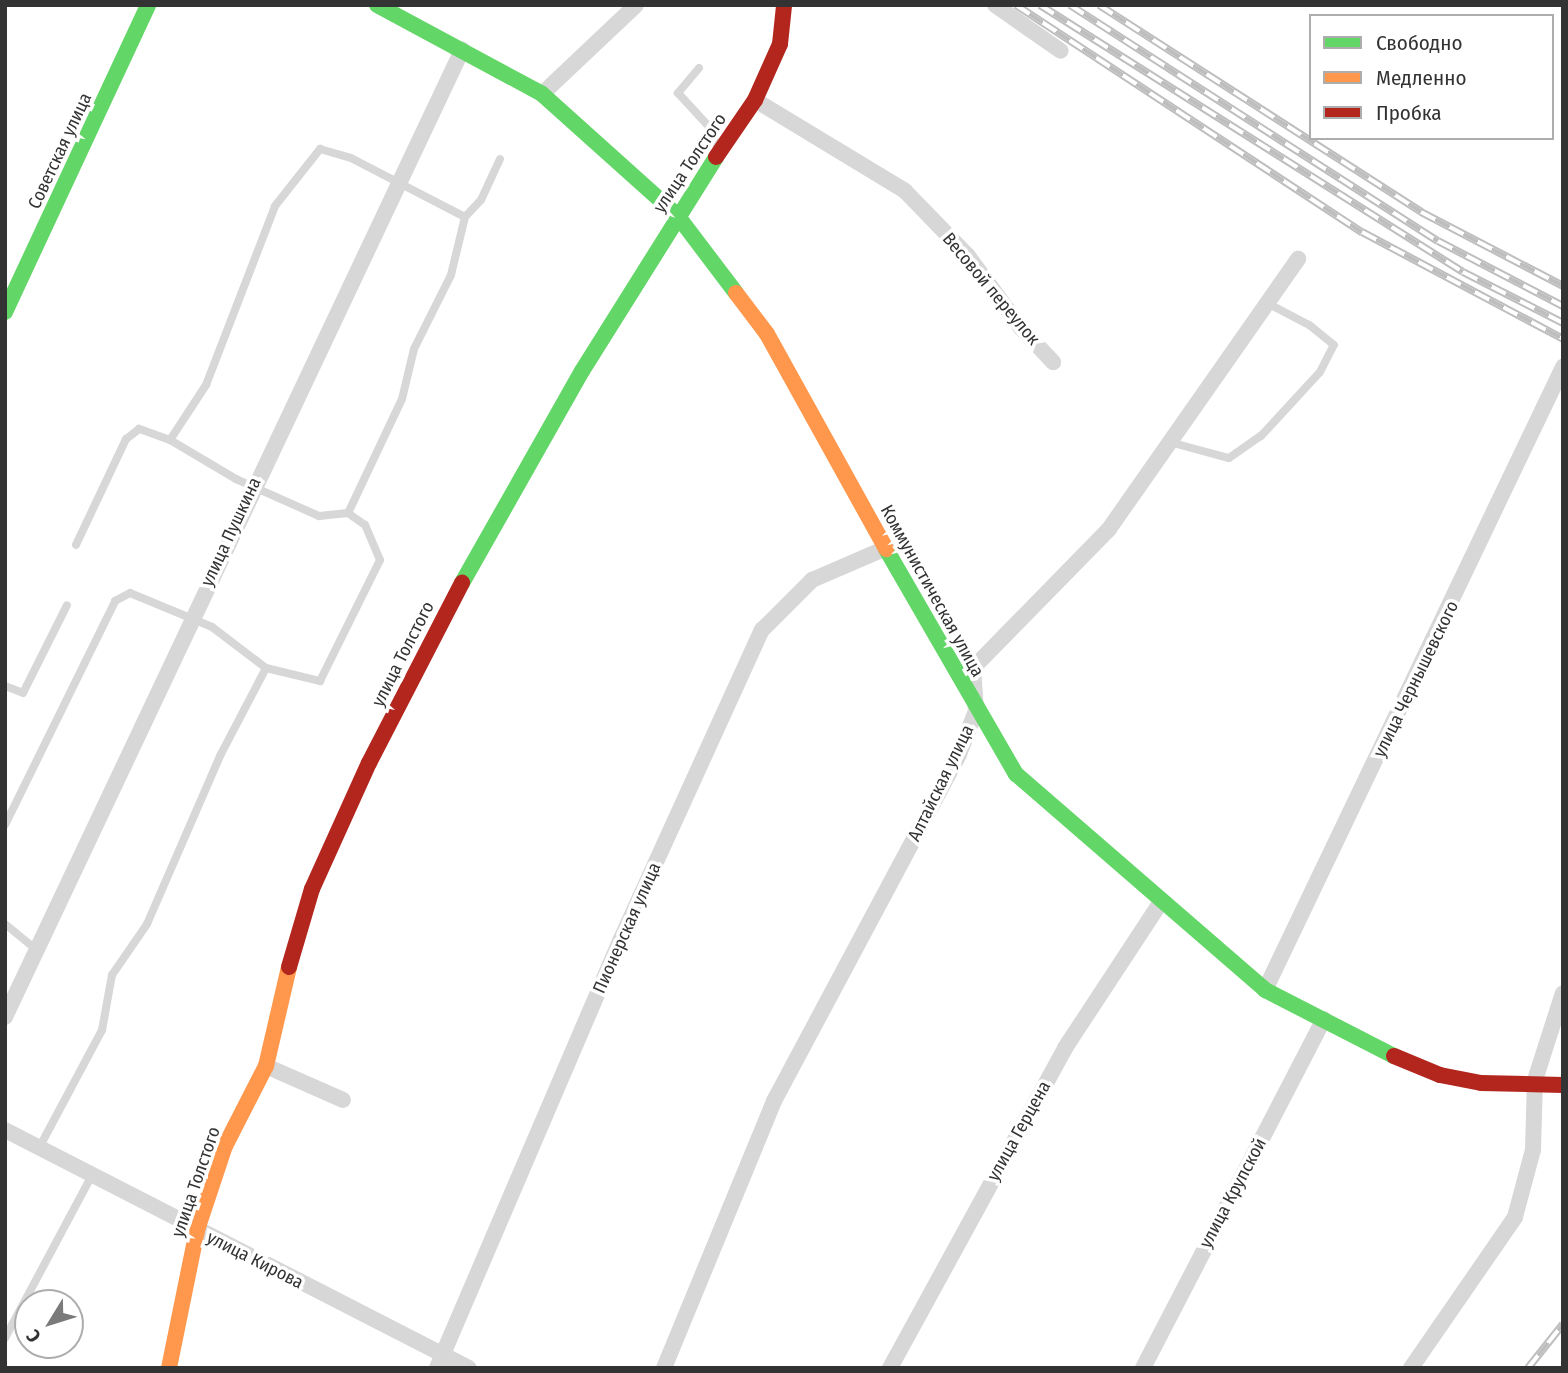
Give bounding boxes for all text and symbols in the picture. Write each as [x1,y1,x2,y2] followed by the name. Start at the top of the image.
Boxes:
[1309,14,1554,140] legend
[1376,30,1462,56] text: Свободно
[1376,65,1466,91] text: Медленно
[24,90,96,212] street label: Советская улица
[1376,100,1442,126] text: Пробка
[649,109,731,217] street label: улица Толстого
[938,229,1044,349] street label: Весовой переулок
[196,474,266,590] street label: улица Пушкина
[876,501,988,681] street label: Коммунистическая улица
[1369,597,1463,761] street label: улица Чернышевского
[367,598,439,710] street label: улица Толстого
[903,721,979,845] street label: Алтайская улица
[588,859,666,997] street label: Пионерская улица
[983,1077,1055,1185] street label: улица Герцена
[167,1124,225,1240] street label: улица Толстого
[1195,1134,1271,1252] street label: улица Крупской
[203,1226,307,1294] street label: улица Кирова
[14,1289,84,1359] north arrow
[22,1325,46,1347] text: С

